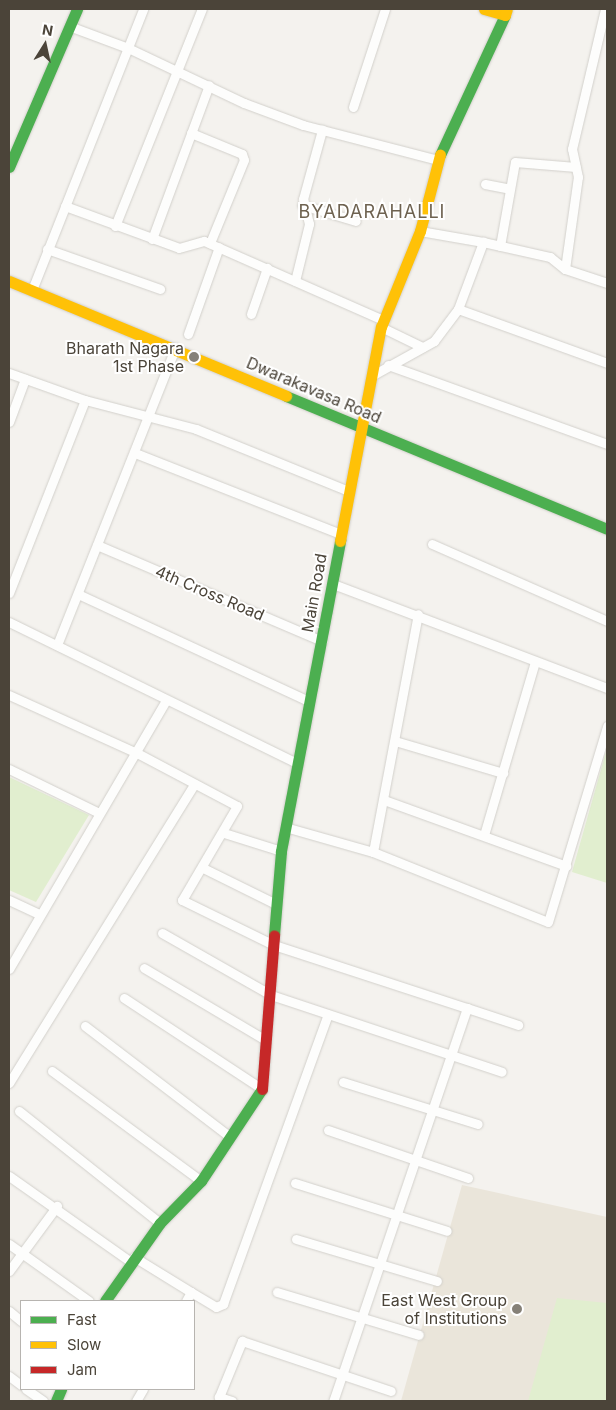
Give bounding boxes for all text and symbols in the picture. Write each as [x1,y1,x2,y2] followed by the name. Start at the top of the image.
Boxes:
[20,20,70,70] north arrow
[41,20,54,39] text: N
[297,201,447,223] district label: BYADARAHALLI
[66,338,184,376] place label: Bharath Nagara 1st Phase
[188,351,200,363] marker: Bharath Nagara 1st Phase
[244,353,384,427] street label: Dwarakavasa Road
[298,552,330,634] street label: Main Road
[153,561,267,625] street label: 4th Cross Road
[381,1290,507,1328] place label: East West Group of Institutions
[20,1300,195,1390] legend
[511,1303,523,1315] marker: East West Group of Institutions
[67,1310,97,1329] text: Fast
[67,1335,101,1354] text: Slow
[67,1360,97,1379] text: Jam

